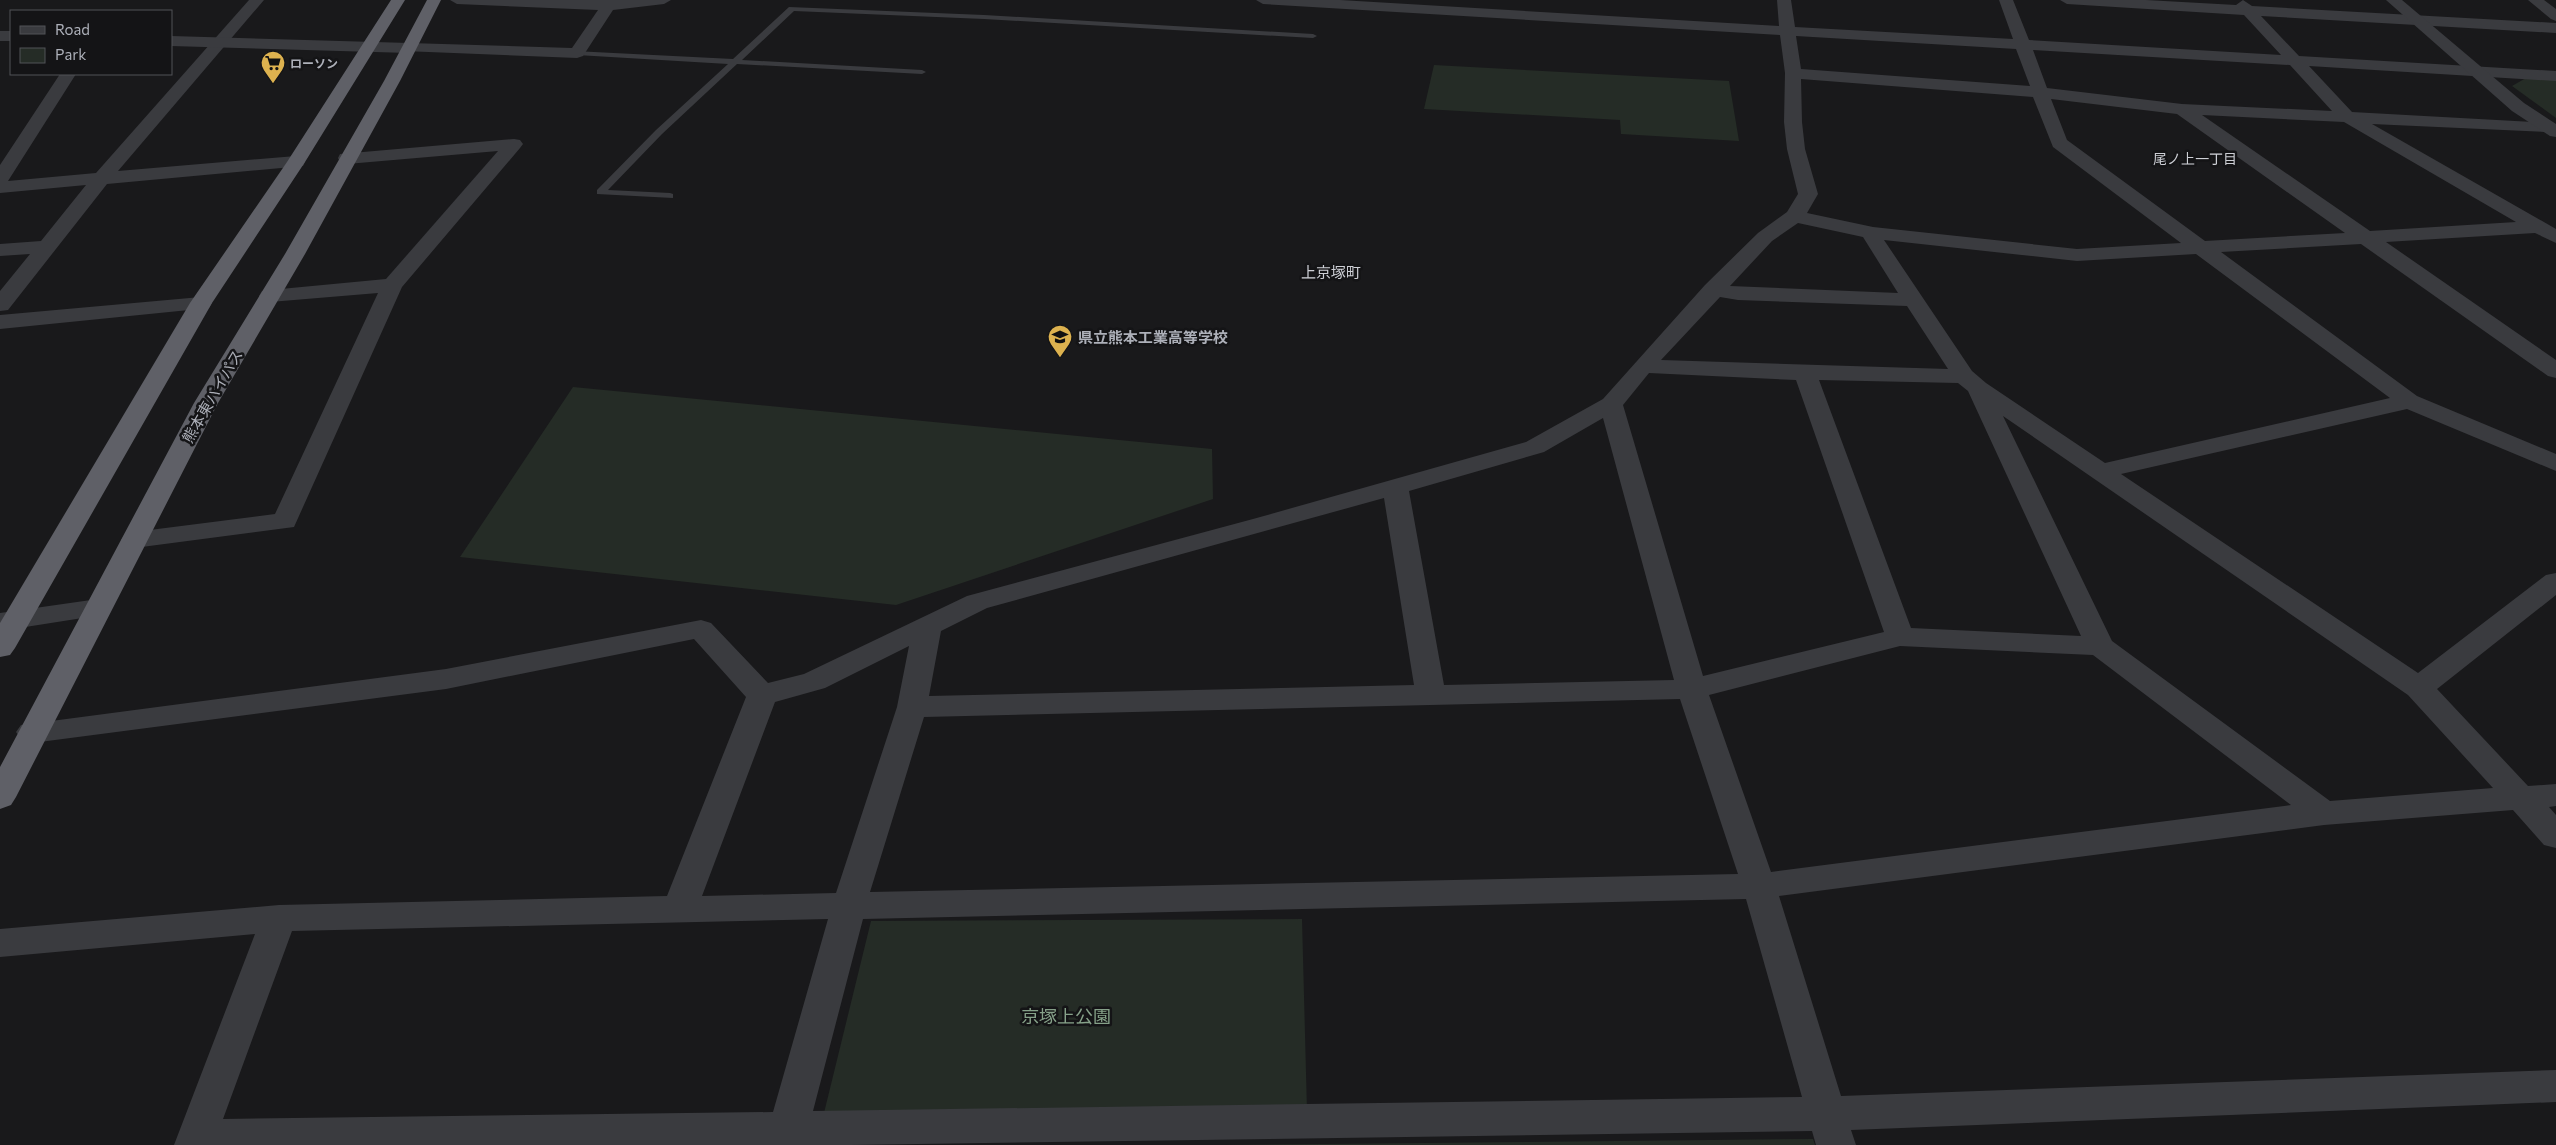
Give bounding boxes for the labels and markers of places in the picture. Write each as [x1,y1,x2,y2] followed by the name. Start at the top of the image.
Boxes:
[260,50,286,84] supermarket icon: ローソン
[290,56,338,70] place label: ローソン
[1047,324,1073,358] school or university icon: 県立熊本工業高等学校
[1078,328,1228,346] place label: 県立熊本工業高等学校

